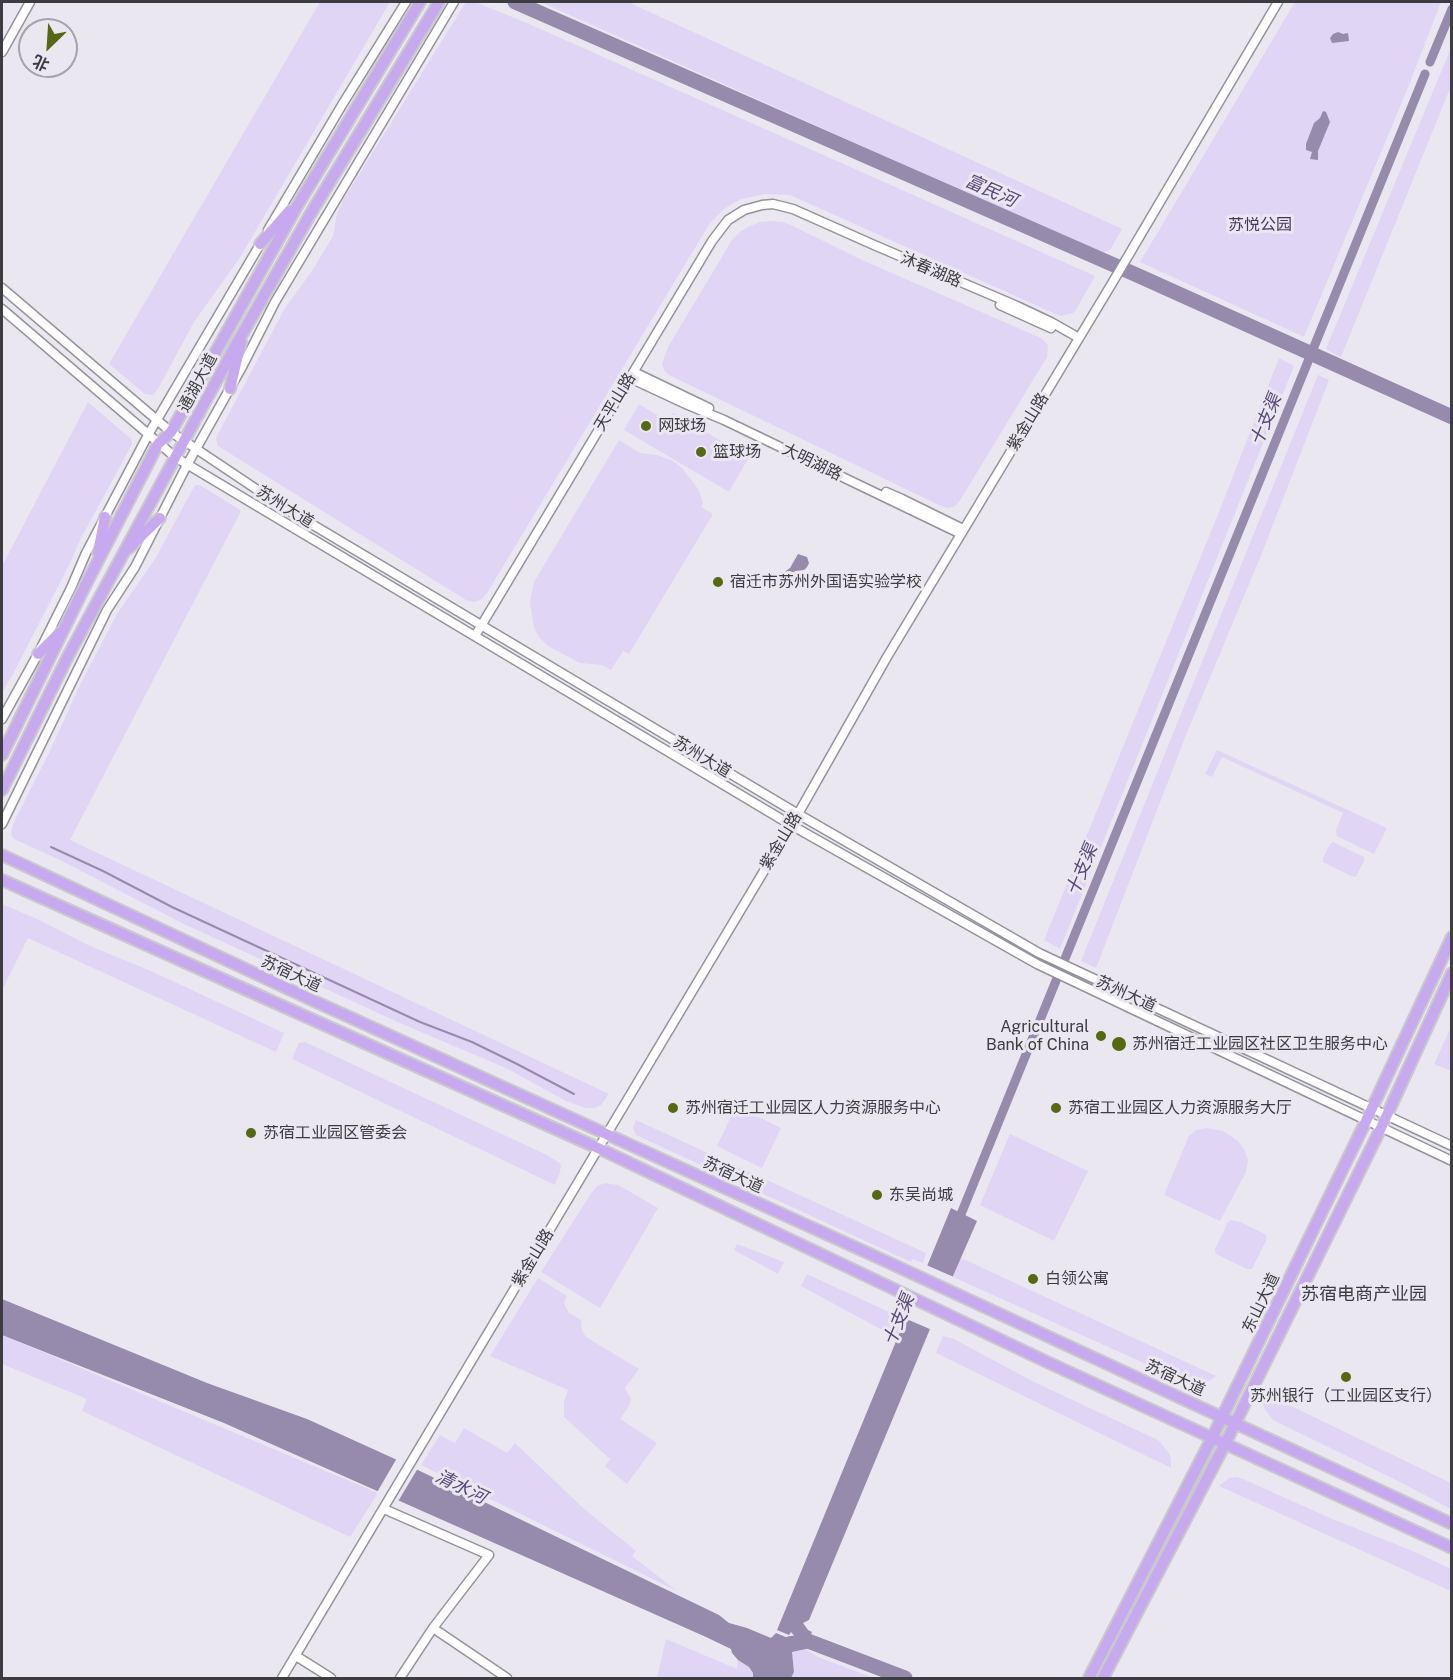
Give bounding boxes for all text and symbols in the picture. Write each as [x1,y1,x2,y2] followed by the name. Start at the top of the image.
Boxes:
[18,18,78,78] north arrow
[30,51,52,75] text: 北
[962,170,1020,212] water label: 富民河
[1228,215,1292,235] park label: 苏悦公园
[898,249,964,291] street label: 沐春湖路
[175,350,221,416] street label: 通湖大道
[590,370,640,434] street label: 天平山路
[1003,390,1053,454] street label: 紫金山路
[1246,391,1286,449] water label: 十支渠
[658,416,706,436] place label: 网球场
[639,419,653,433] marker: 网球场
[779,439,845,485] street label: 大明湖路
[713,442,761,462] place label: 篮球场
[694,445,708,459] marker: 篮球场
[253,482,317,532] street label: 苏州大道
[730,572,922,592] place label: 宿迁市苏州外国语实验学校
[711,575,725,589] marker: 宿迁市苏州外国语实验学校
[670,732,734,782] street label: 苏州大道
[756,809,806,873] street label: 紫金山路
[1062,841,1102,899] water label: 十支渠
[258,952,324,996] street label: 苏宿大道
[1093,972,1159,1016] street label: 苏州大道
[986,1017,1089,1055] place label: Agricultural Bank of China
[1094,1029,1108,1043] marker: Agricultural Bank of China
[1132,1034,1388,1054] place label: 苏州宿迁工业园区社区卫生服务中心
[1110,1035,1128,1053] marker: 苏州宿迁工业园区社区卫生服务中心
[685,1098,941,1118] place label: 苏州宿迁工业园区人力资源服务中心
[1068,1098,1292,1118] place label: 苏宿工业园区人力资源服务大厅
[666,1101,680,1115] marker: 苏州宿迁工业园区人力资源服务中心
[1049,1101,1063,1115] marker: 苏宿工业园区人力资源服务大厅
[263,1123,407,1143] place label: 苏宿工业园区管委会
[244,1126,258,1140] marker: 苏宿工业园区管委会
[700,1153,766,1197] street label: 苏宿大道
[889,1185,953,1205] place label: 东吴尚城
[870,1188,884,1202] marker: 东吴尚城
[508,1226,558,1290] street label: 紫金山路
[1045,1269,1109,1289] place label: 白领公寓
[1238,1270,1284,1336] street label: 东山大道
[1026,1272,1040,1286] marker: 白领公寓
[1301,1283,1427,1305] district label: 苏宿电商产业园
[879,1291,919,1349] water label: 十支渠
[1142,1356,1208,1400] street label: 苏宿大道
[1339,1370,1353,1384] marker: 苏州银行（工业园区支行）
[1250,1386,1442,1406] place label: 苏州银行（工业园区支行）
[432,1465,490,1509] water label: 清水河

